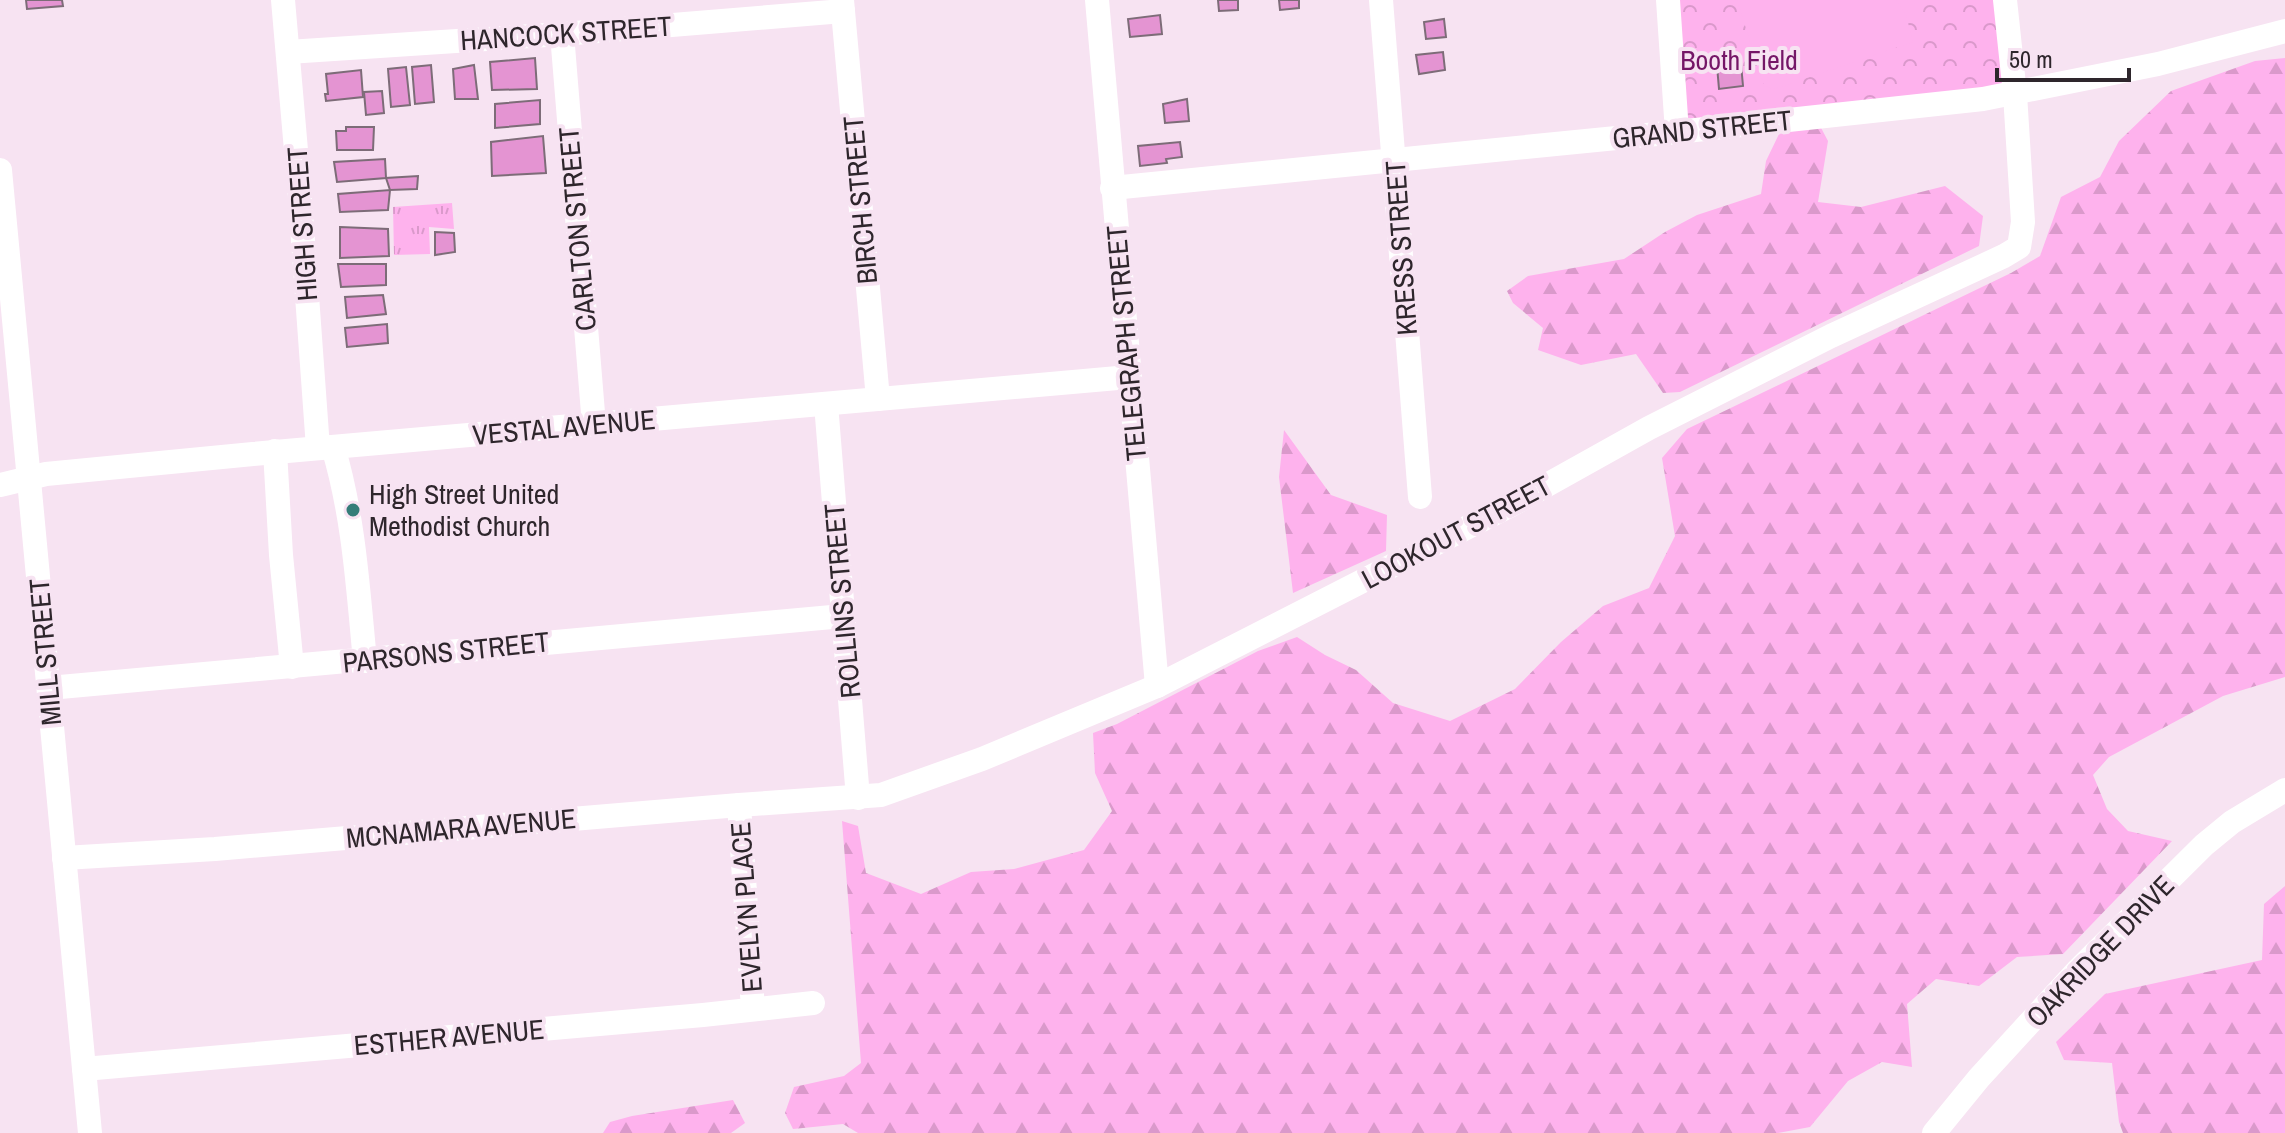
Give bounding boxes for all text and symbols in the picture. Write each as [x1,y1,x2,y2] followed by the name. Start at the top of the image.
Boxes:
[459,7,673,59] street label: HANCOCK STREET
[1997,32,2129,82] scale bar
[1680,41,1798,79] park label: Booth Field
[2009,43,2053,75] text: 50 m
[1611,101,1793,157] street label: GRAND STREET
[834,114,886,286] street label: BIRCH STREET
[549,125,605,333] street label: CARLTON STREET
[278,146,326,302] street label: HIGH STREET
[1376,159,1426,337] street label: KRESS STREET
[1097,224,1155,462] street label: TELEGRAPH STREET
[471,400,657,454] street label: VESTAL AVENUE
[1355,466,1557,598] street label: LOOKOUT STREET
[369,475,559,545] place label: High Street United Methodist Church
[344,501,362,519] marker: High Street United Methodist Church
[815,502,869,700] street label: ROLLINS STREET
[20,577,70,727] street label: MILL STREET
[341,622,551,682] street label: PARSONS STREET
[345,799,577,857] street label: MCNAMARA AVENUE
[721,821,771,993] street label: EVELYN PLACE
[2018,867,2182,1035] street label: OAKRIDGE DRIVE
[352,1010,546,1064] street label: ESTHER AVENUE

